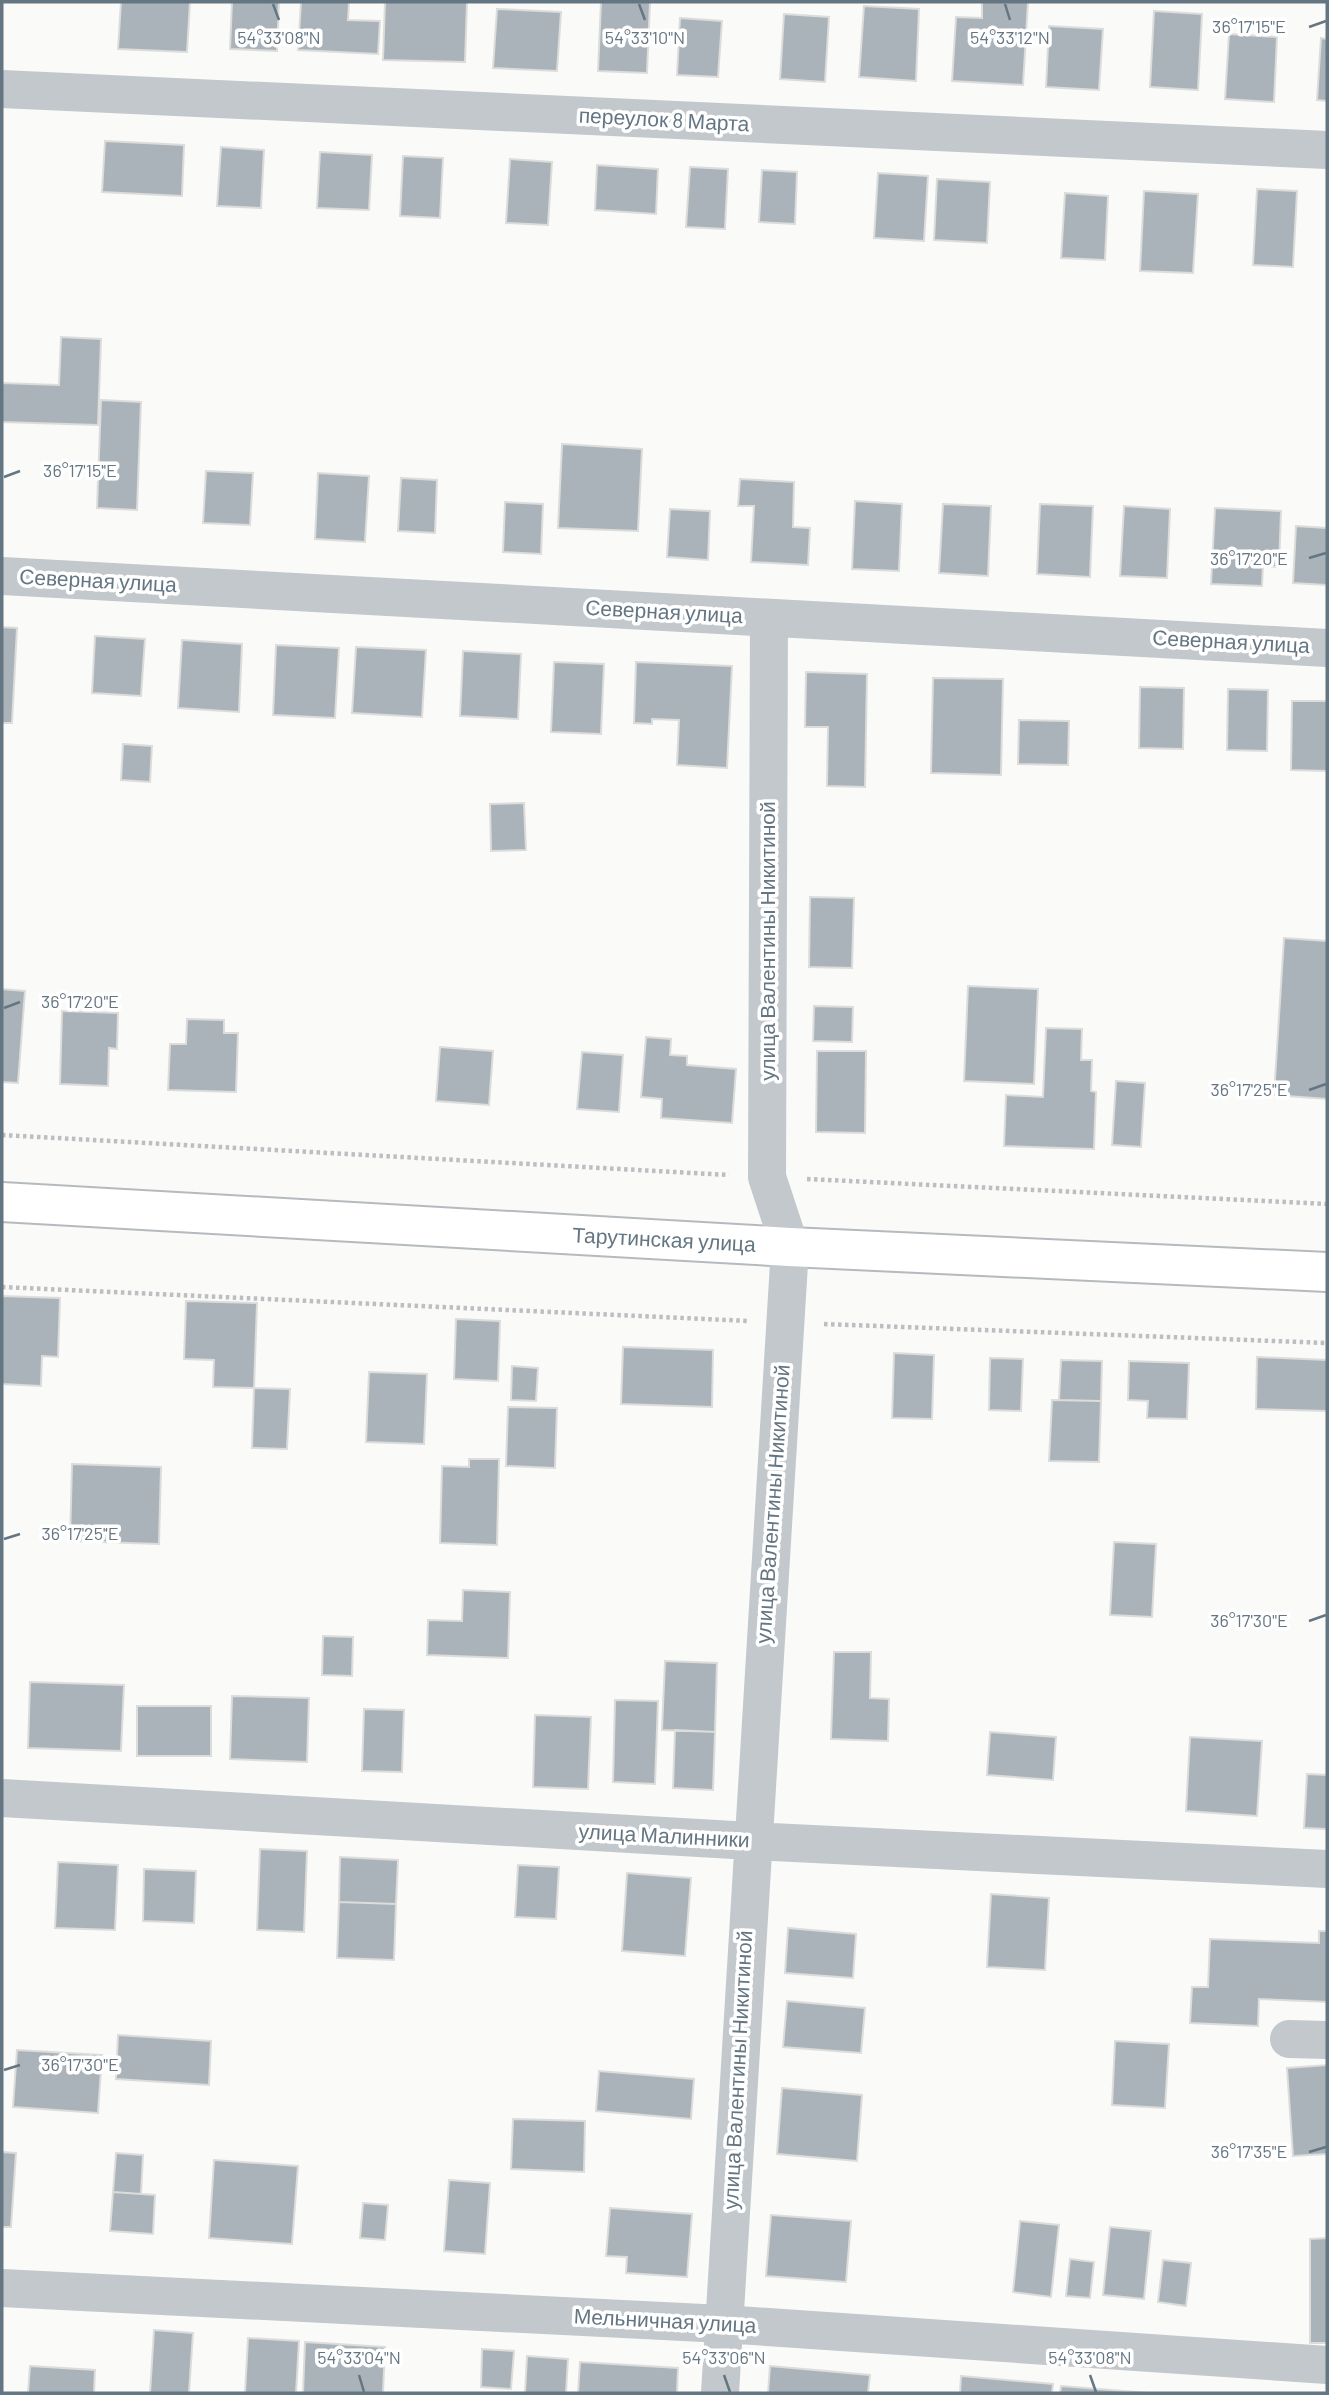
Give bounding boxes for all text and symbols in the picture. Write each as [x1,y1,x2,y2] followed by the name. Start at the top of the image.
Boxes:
[1212,15,1286,37] text: 36°17'15"E
[237,26,321,48] text: 54°33'08"N
[605,26,685,48] text: 54°33'10"N
[970,26,1050,48] text: 54°33'12"N
[578,102,750,135] street label: переулок 8 Марта
[43,459,117,481] text: 36°17'15"E
[1210,547,1288,569] text: 36°17'20"E
[19,563,178,596] street label: Северная улица
[585,594,744,627] street label: Северная улица
[1152,624,1311,657] street label: Северная улица
[754,801,779,1081] street label: улица Валентины Никитиной
[41,990,119,1012] text: 36°17'20"E
[1210,1078,1288,1100] text: 36°17'25"E
[572,1221,757,1256] street label: Тарутинская улица
[749,1364,794,1644] street label: улица Валентины Никитиной
[41,1522,119,1544] text: 36°17'25"E
[1210,1609,1288,1631] text: 36°17'30"E
[578,1818,750,1851] street label: улица Малинники
[717,1930,756,2210] street label: улица Валентины Никитиной
[41,2053,119,2075] text: 36°17'30"E
[1211,2140,1287,2162] text: 36°17'35"E
[573,2302,757,2337] street label: Мельничная улица
[317,2346,401,2368] text: 54°33'04"N
[682,2346,766,2368] text: 54°33'06"N
[1048,2346,1132,2368] text: 54°33'08"N

